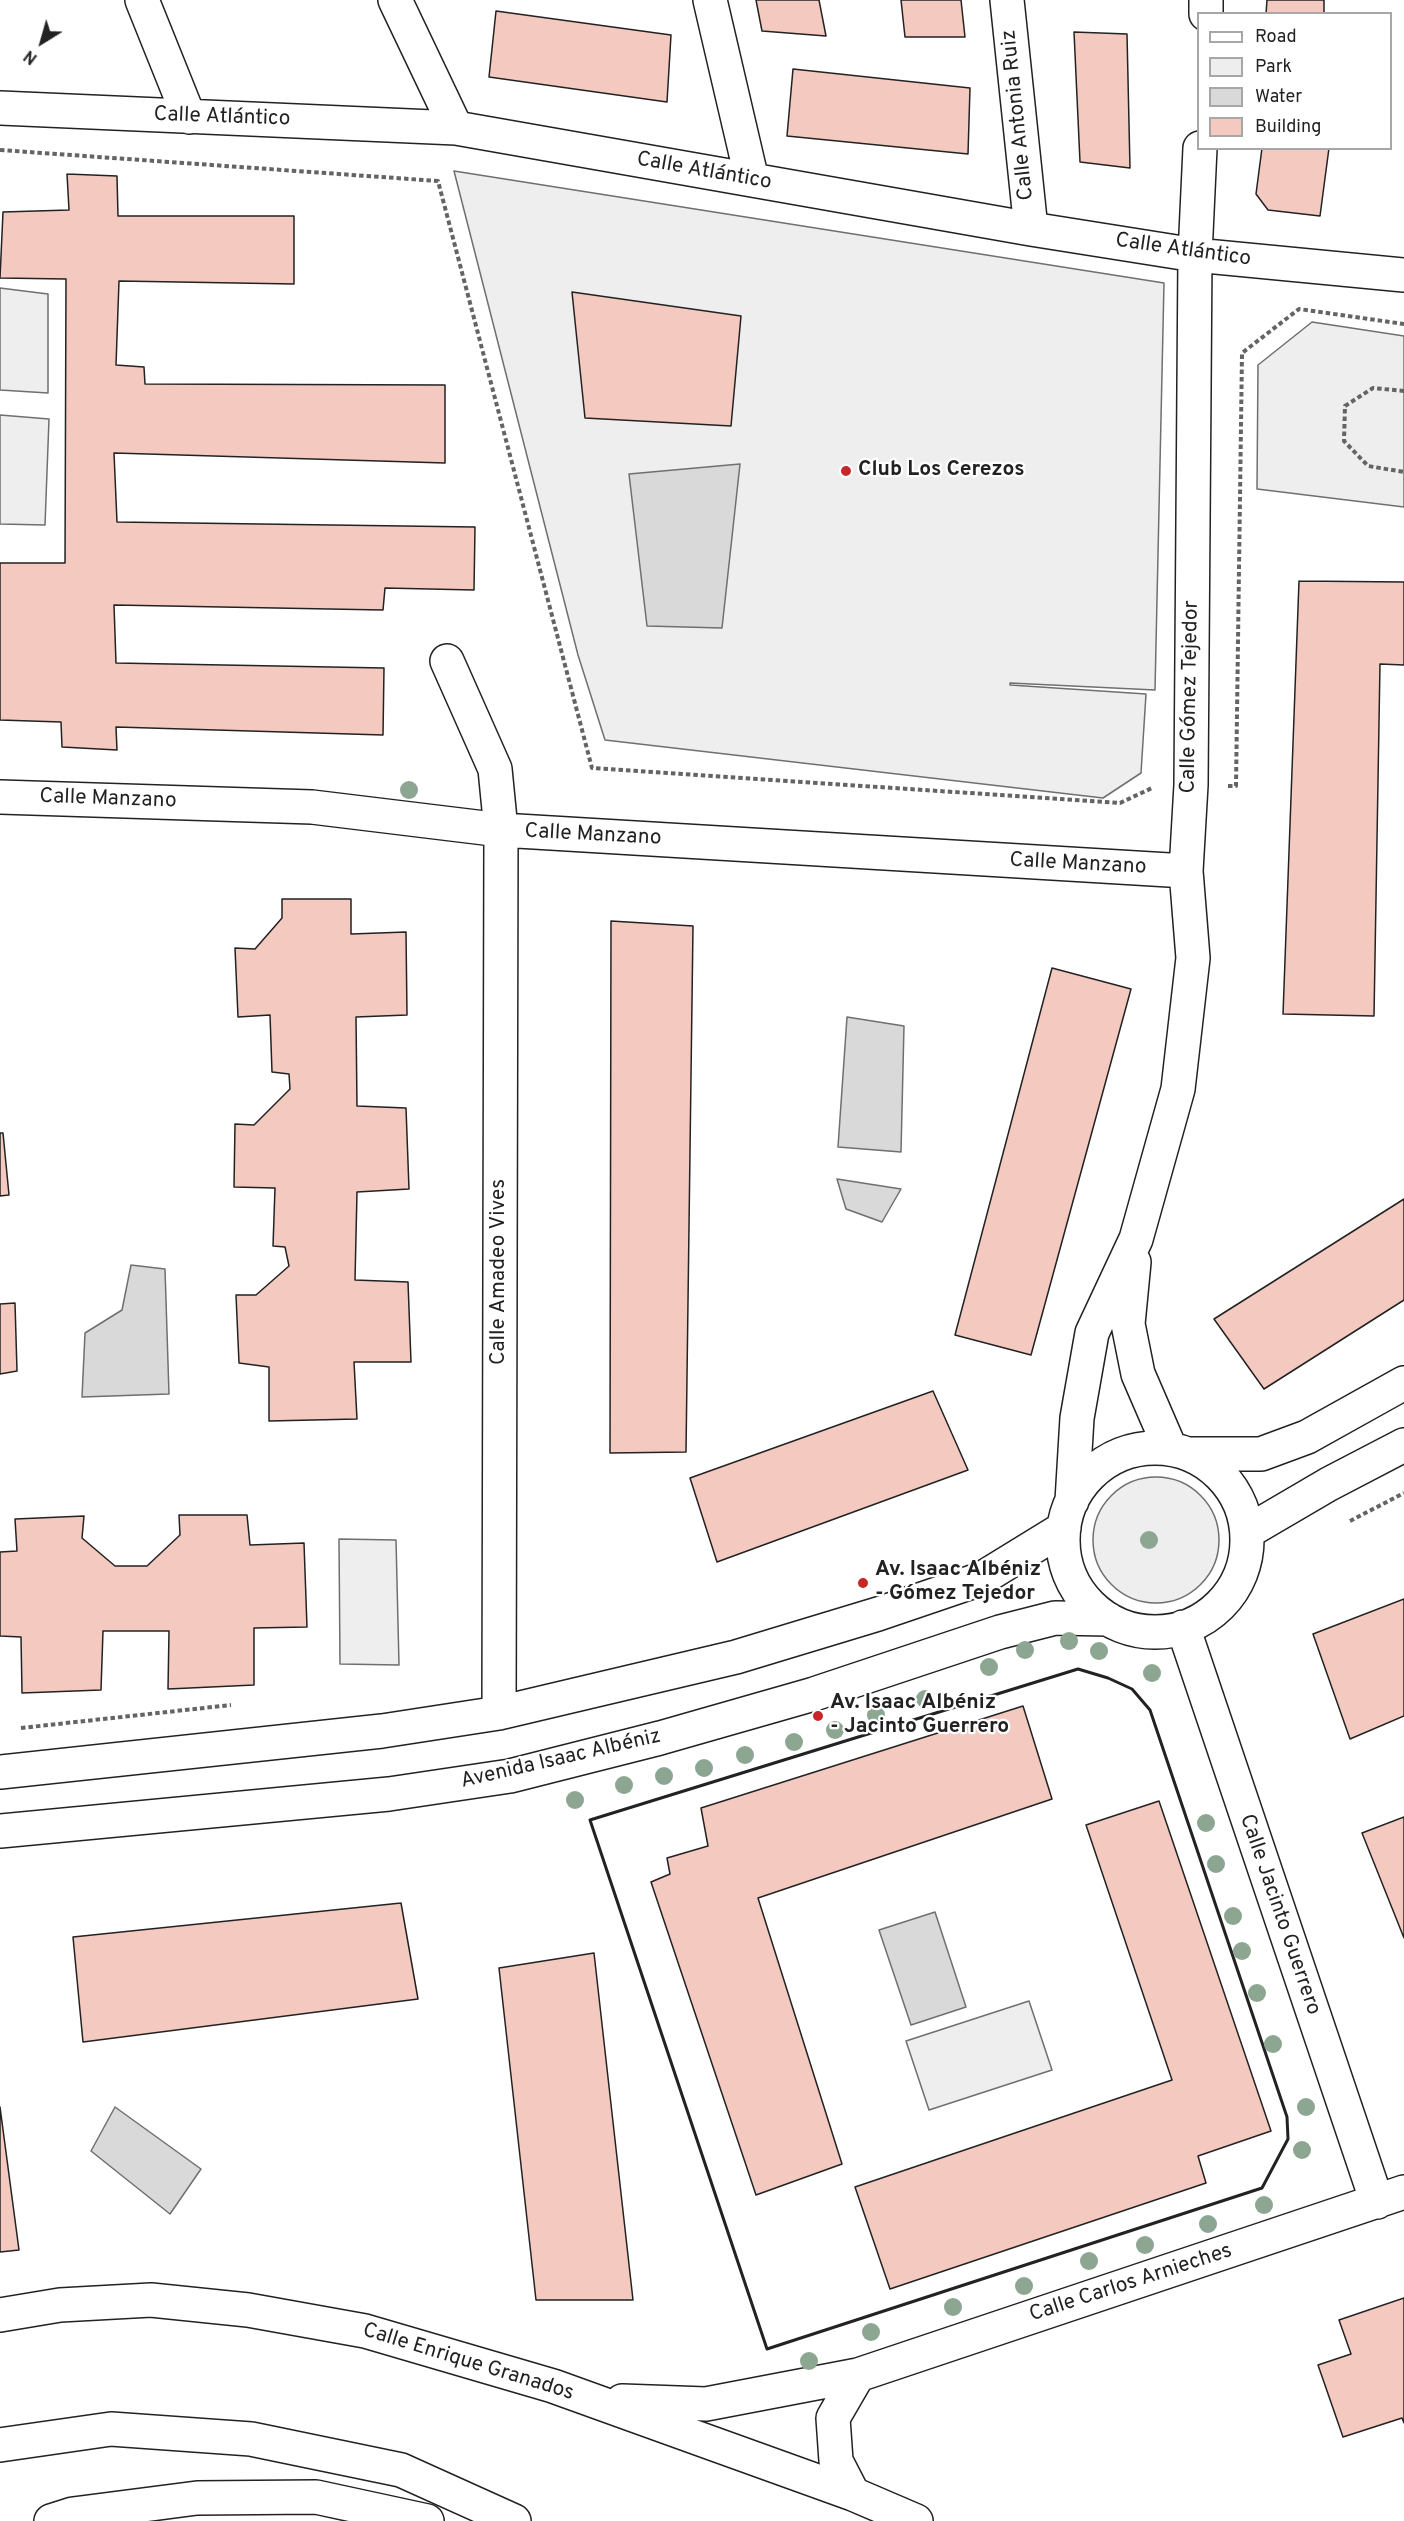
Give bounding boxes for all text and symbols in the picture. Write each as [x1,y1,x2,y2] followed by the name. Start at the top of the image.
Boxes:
[12,12,72,72] north arrow
[1197,12,1392,150] legend
[1255,26,1297,49] text: Road
[998,28,1040,202] street label: Calle Antonia Ruiz
[21,45,42,68] text: N
[1255,56,1292,79] text: Park
[1255,86,1302,109] text: Water
[153,103,291,133] street label: Calle Atlántico
[1255,116,1321,139] text: Building
[635,148,773,196] street label: Calle Atlántico
[1114,229,1252,273] street label: Calle Atlántico
[858,458,1025,484] place label: Club Los Cerezos
[839,464,853,478] marker: Club Los Cerezos
[1177,600,1205,794] street label: Calle Gómez Tejedor
[39,785,177,815] street label: Calle Manzano
[524,820,662,852] street label: Calle Manzano
[1009,849,1147,881] street label: Calle Manzano
[487,1179,513,1365] street label: Calle Amadeo Vives
[875,1558,1041,1608] place label: Av. Isaac Albéniz - Gómez Tejedor
[856,1576,870,1590] marker: Av. Isaac Albéniz - Gómez Tejedor
[830,1691,1009,1741] place label: Av. Isaac Albéniz - Jacinto Guerrero
[811,1709,825,1723] marker: Av. Isaac Albéniz - Jacinto Guerrero
[459,1725,663,1795] street label: Avenida Isaac Albéniz
[1233,1811,1325,2019] street label: Calle Jacinto Guerrero
[1027,2239,1235,2329] street label: Calle Carlos Arnieches
[359,2319,577,2407] street label: Calle Enrique Granados

